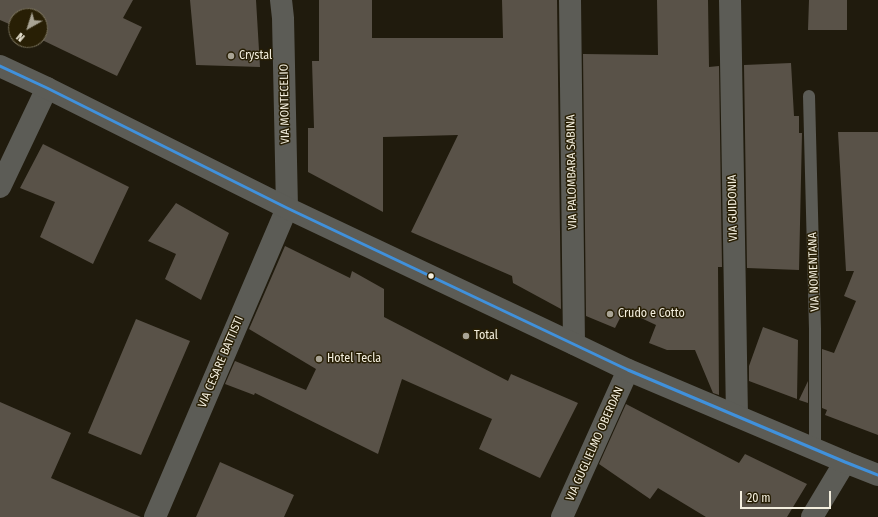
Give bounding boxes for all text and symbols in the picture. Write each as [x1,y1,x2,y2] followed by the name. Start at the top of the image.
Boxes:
[8,8,48,48] north arrow
[14,30,27,44] text: N
[239,49,272,63] place label: Crystal
[226,51,236,61] marker: Crystal
[277,64,293,144] street label: VIA MONTECELIO
[564,114,580,230] street label: VIA PALOMBARA SABINA
[725,175,741,241] street label: VIA GUIDONIA
[805,232,823,312] street label: VIA NOMENTANA
[426,271,436,281] unlabelled marker
[618,307,685,321] place label: Crudo e Cotto
[605,309,615,319] marker: Crudo e Cotto
[195,314,247,410] street label: VIA CESARE BATTISTI
[474,329,498,343] place label: Total
[461,331,471,341] marker: Total
[327,352,381,366] place label: Hotel Tecla
[314,354,324,364] marker: Hotel Tecla
[563,384,627,504] street label: VIA GUGLIELMO OBERDAN
[742,483,833,509] scale bar
[747,491,771,505] text: 20 m

